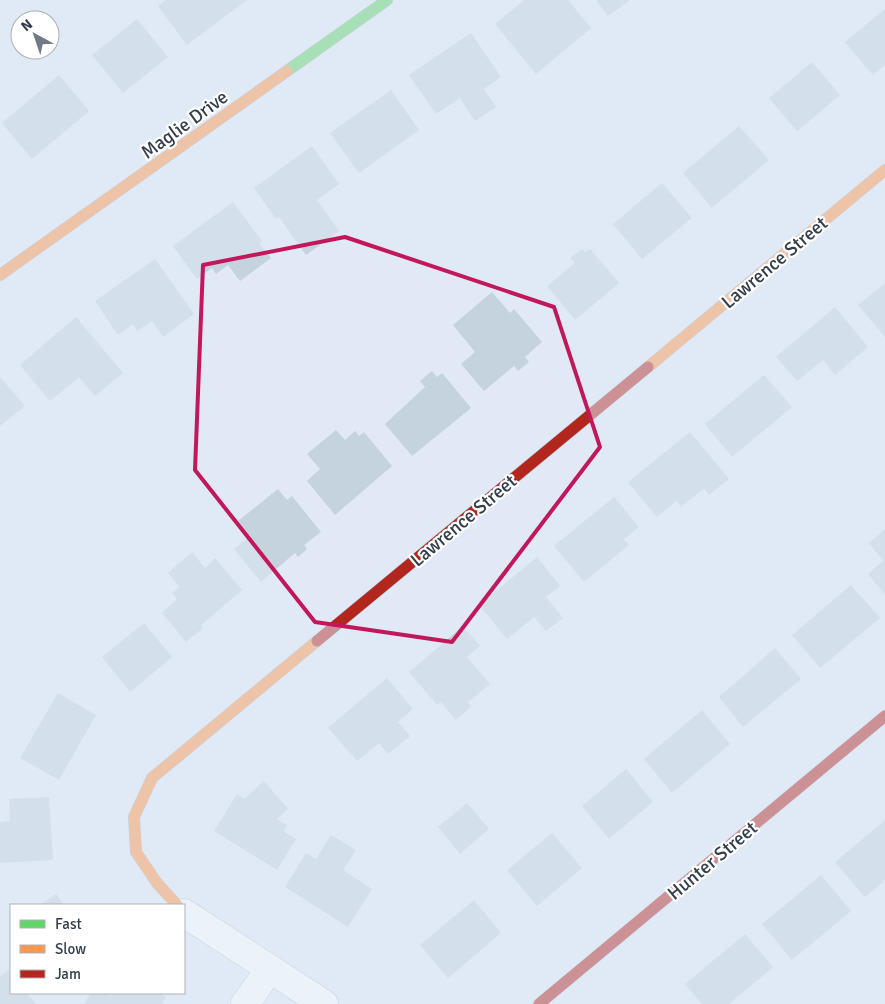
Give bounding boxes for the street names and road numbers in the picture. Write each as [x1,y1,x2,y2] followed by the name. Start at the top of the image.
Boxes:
[136,85,233,164] street label: Maglie Drive
[717,211,833,314] street label: Lawrence Street
[406,469,522,572] street label: Lawrence Street
[663,816,763,905] street label: Hunter Street

